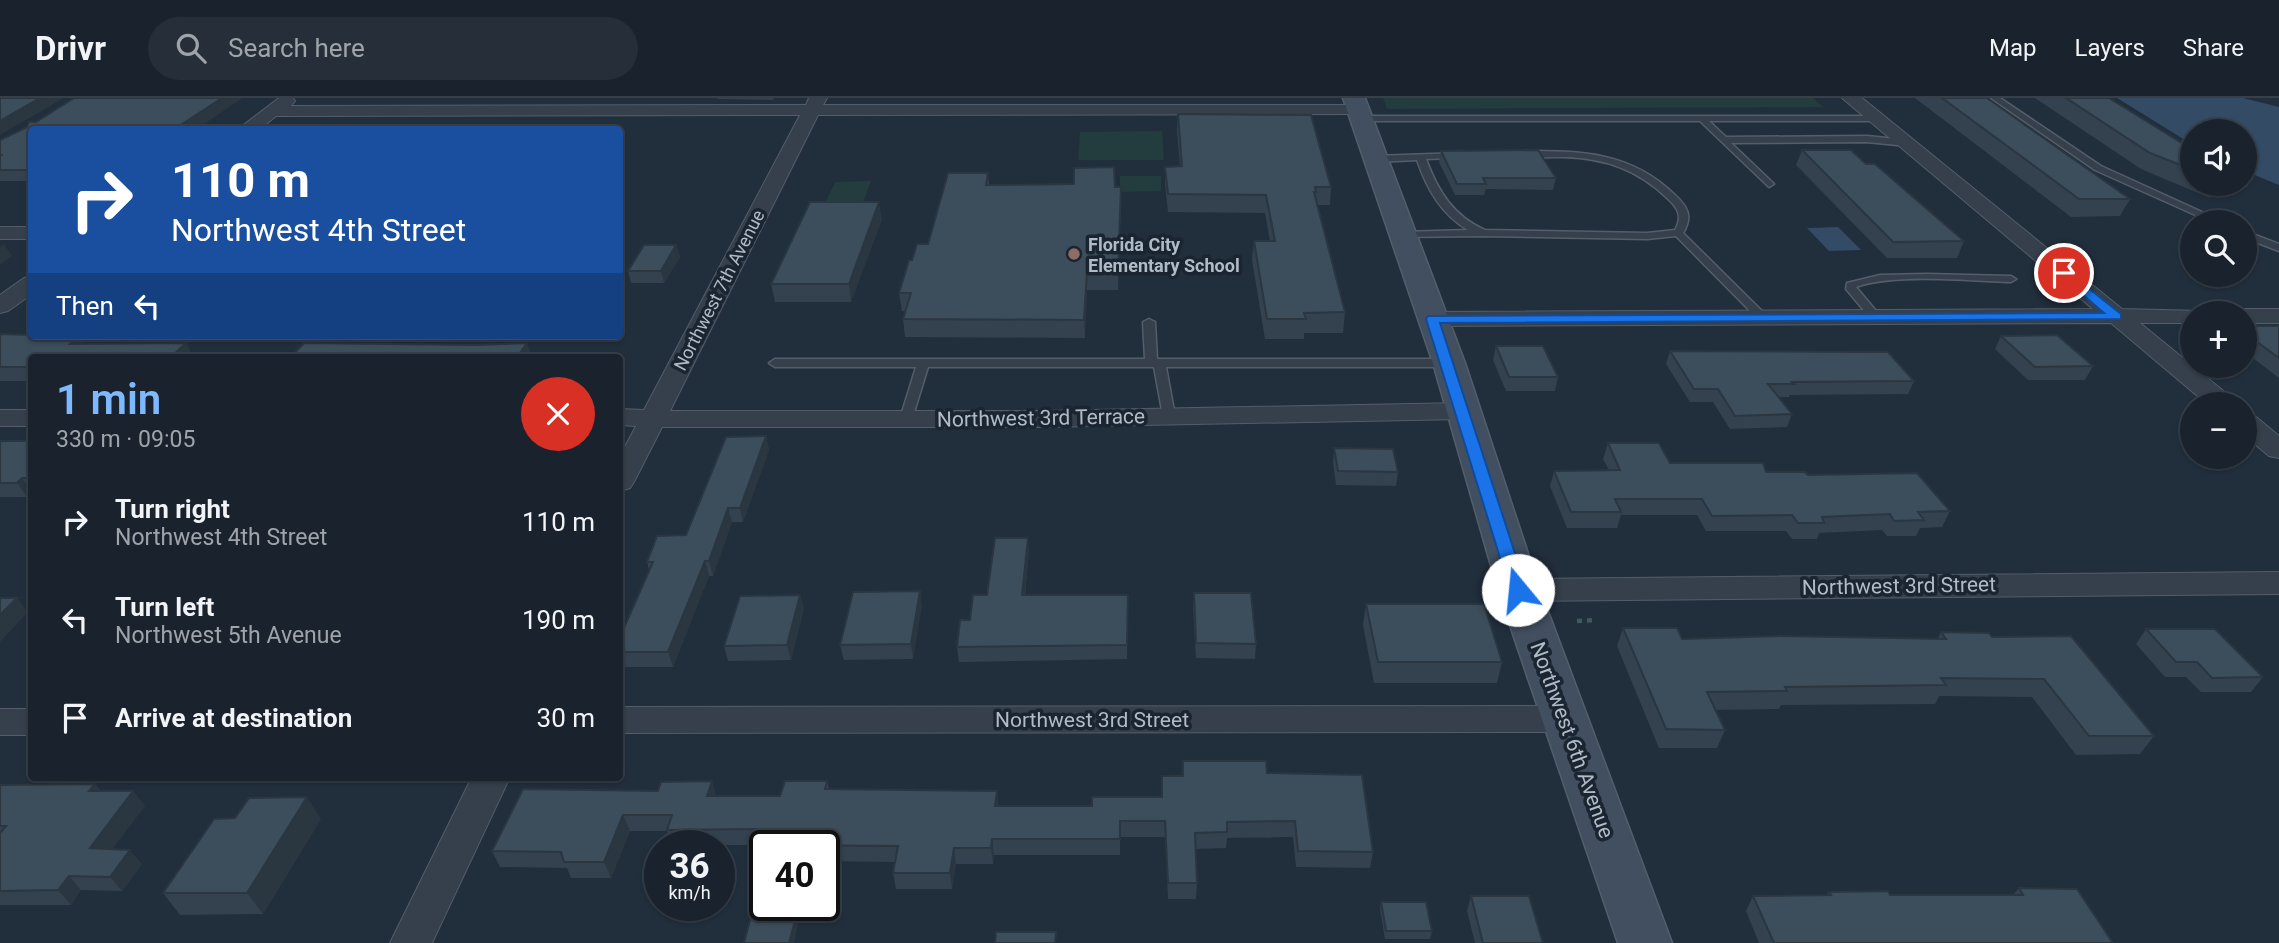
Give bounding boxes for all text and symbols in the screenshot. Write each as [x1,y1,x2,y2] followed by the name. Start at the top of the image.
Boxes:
[148,17,638,80] search box
[35,29,106,68] text: Drivr
[172,29,210,67] icon: search
[228,33,365,63] text: Search here
[1989,34,2037,62] text: Map
[2075,34,2145,62] text: Layers
[2183,34,2244,62] text: Share
[2180,119,2257,469] map controls
[2180,119,2257,196] button: sound
[171,152,310,209] text: 110 m
[56,154,147,245] icon: right
[669,206,769,374] street label: Northwest 7th Avenue
[2180,210,2257,287] button: search
[171,211,466,249] text: Northwest 4th Street
[1088,234,1240,276] place label: Florida City Elementary School
[2034,243,2094,303] pin
[1066,246,1082,262] marker: Florida City Elementary School
[2045,254,2083,292] icon: arrive
[128,287,166,325] icon: left
[56,291,114,321] text: Then
[2180,301,2257,378] button: +
[56,375,161,424] text: 1 min
[521,377,595,451] button: close
[2180,392,2257,469] button: −
[937,404,1145,432] street label: Northwest 3rd Terrace
[56,426,195,453] text: 330 m · 09:05
[115,494,230,524] text: Turn right
[56,503,94,541] icon: right
[522,507,595,537] text: 110 m
[115,524,327,551] text: Northwest 4th Street
[1481,553,1555,627] position arrow
[1802,572,1996,600] street label: Northwest 3rd Street
[115,592,214,622] text: Turn left
[56,601,94,639] icon: left
[522,605,595,635] text: 190 m
[115,622,342,649] text: Northwest 5th Avenue
[1525,639,1619,841] street label: Northwest 6th Avenue
[56,699,94,737] icon: arrive
[115,703,352,733] text: Arrive at destination
[537,703,595,733] text: 30 m
[995,708,1189,732] street label: Northwest 3rd Street
[749,830,840,921] speed limit sign: 40
[669,846,710,887] text: 36
[668,882,711,903] text: km/h

